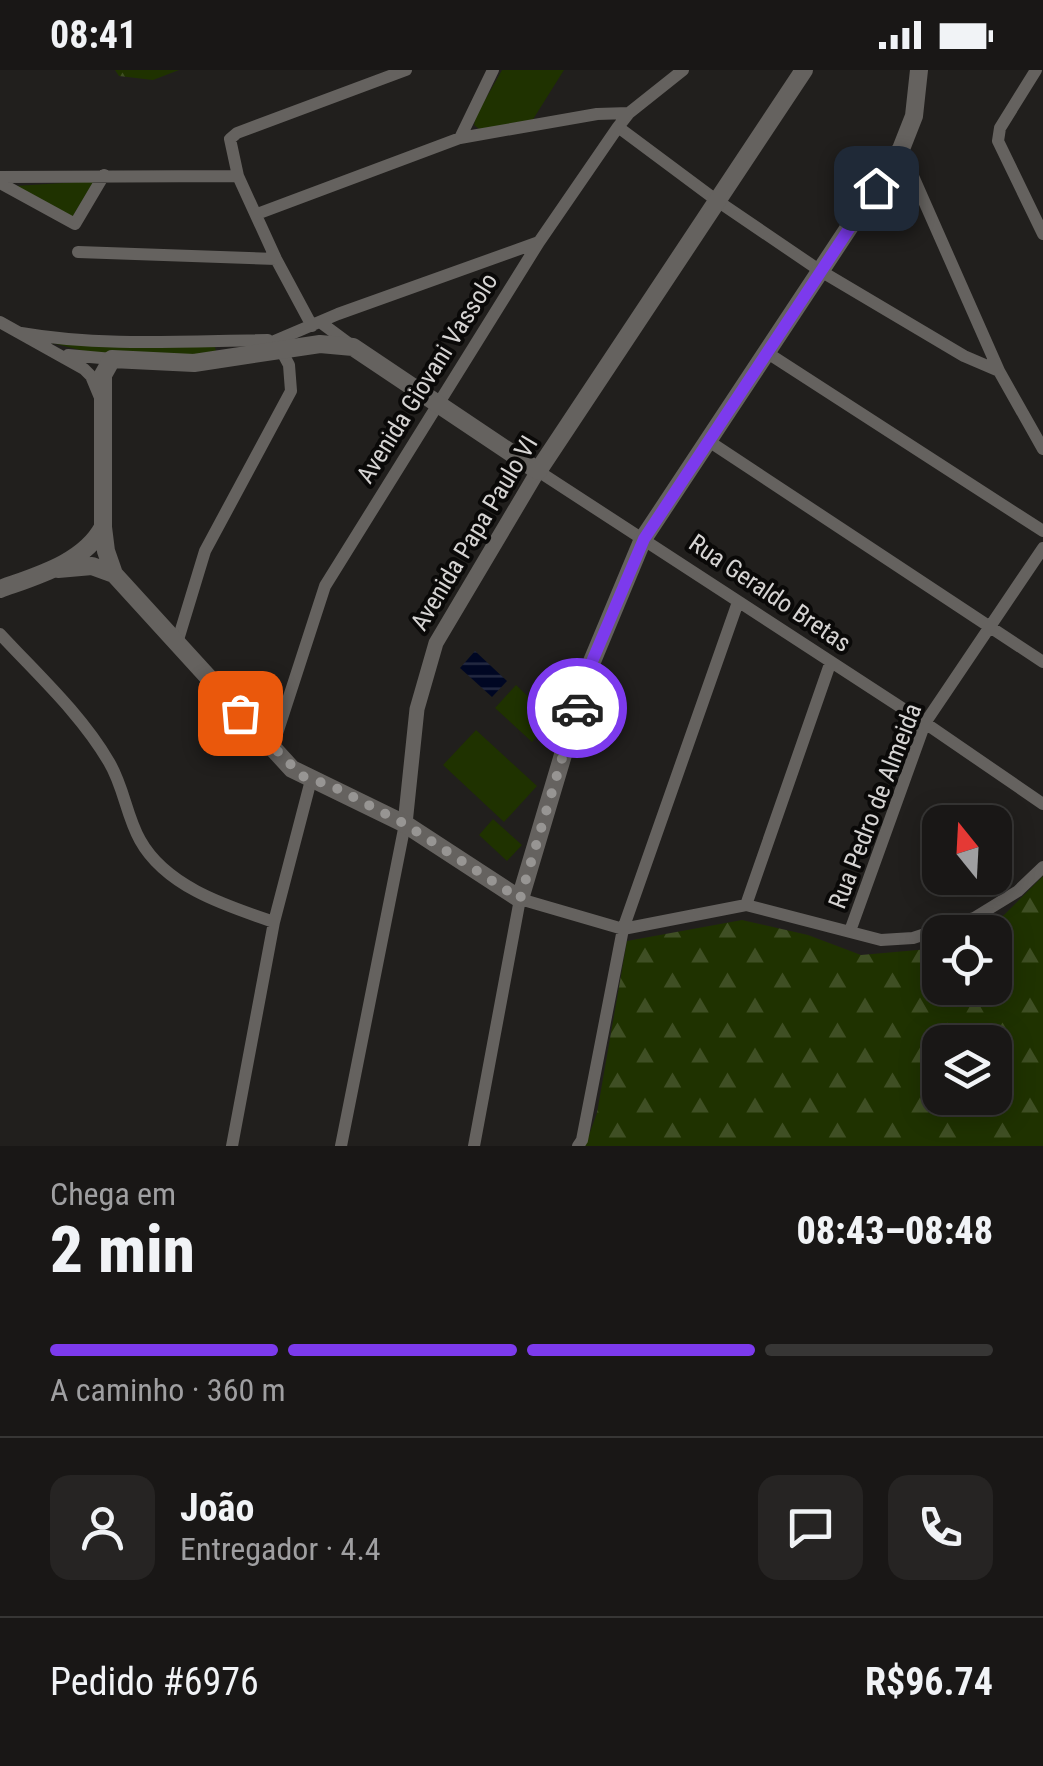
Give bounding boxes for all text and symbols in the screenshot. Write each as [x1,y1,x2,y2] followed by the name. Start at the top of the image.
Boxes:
[50,13,137,57] text: 08:41
[834,146,919,231] pin
[849,161,904,216] icon: home
[351,268,503,488] street label: Avenida Giovani Vassolo
[404,430,544,636] street label: Avenida Papa Paulo VI
[684,528,856,658] street label: Rua Geraldo Bretas
[527,658,627,758] courier
[198,671,283,756] pin
[550,681,605,736] icon: car
[213,686,268,741] icon: bag
[823,699,927,913] street label: Rua Pedro de Almeida
[922,805,1012,895] north arrow
[922,805,1012,1115] map controls
[922,915,1012,1005] button: locate
[922,1025,1012,1115] button: layers
[50,1175,176,1213] text: Chega em
[796,1209,993,1253] text: 08:43–08:48
[50,1212,195,1288] text: 2 min
[50,1371,286,1409] text: A caminho · 360 m
[50,1475,155,1580] button: person
[758,1475,863,1580] button: chat
[888,1475,993,1580] button: phone
[180,1486,254,1530] text: João
[180,1530,381,1568] text: Entregador · 4.4
[50,1660,259,1704] text: Pedido #6976
[865,1660,993,1704] text: R$96.74

